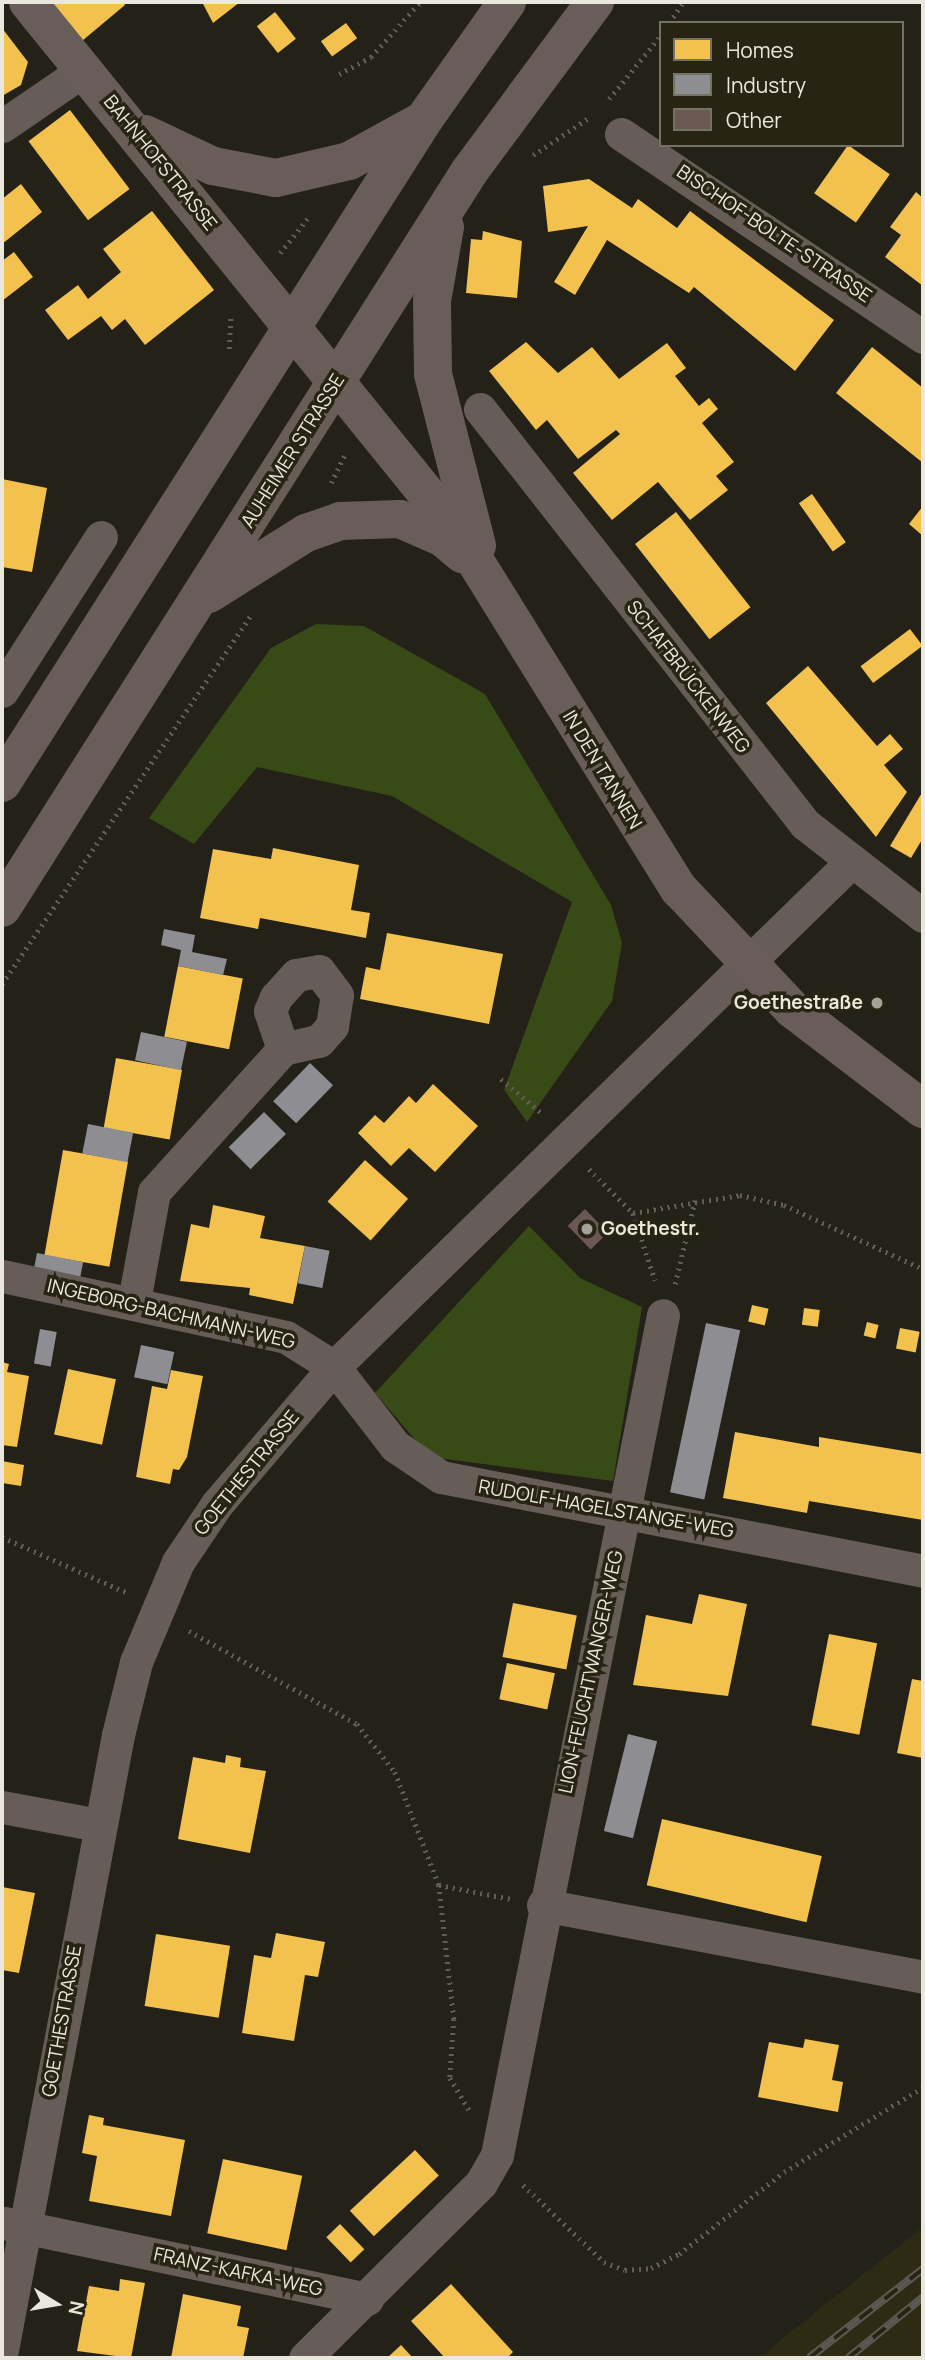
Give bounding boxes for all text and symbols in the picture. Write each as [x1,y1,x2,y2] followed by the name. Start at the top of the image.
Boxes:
[659,21,904,147] legend
[726,36,794,64] text: Homes
[726,71,806,99] text: Industry
[99,91,221,235] street label: BAHNHOFSTRASSE
[726,106,782,134] text: Other
[672,160,876,308] street label: BISCHOF-BOLTE-STRASSE
[236,370,350,532] street label: AUHEIMER STRASSE
[621,596,755,758] street label: SCHAFBRÜCKENWEG
[558,706,646,834] street label: IN DEN TANNEN
[734,992,863,1014] place label: Goethestraße
[869,995,885,1011] marker: Goethestraße
[601,1218,700,1240] place label: Goethestr.
[579,1221,595,1237] marker: Goethestr.
[45,1274,297,1354] street label: INGEBORG-BACHMANN-WEG
[190,1406,304,1540] street label: GOETHESTRASSE
[476,1475,736,1543] street label: RUDOLF-HAGELSTANGE-WEG
[554,1549,628,1795] street label: LION-FEUCHTWANGER-WEG
[37,1943,87,2099] street label: GOETHESTRASSE
[152,2243,324,2301] street label: FRANZ-KAFKA-WEG
[21,2269,91,2339] north arrow
[63,2299,91,2317] text: N

